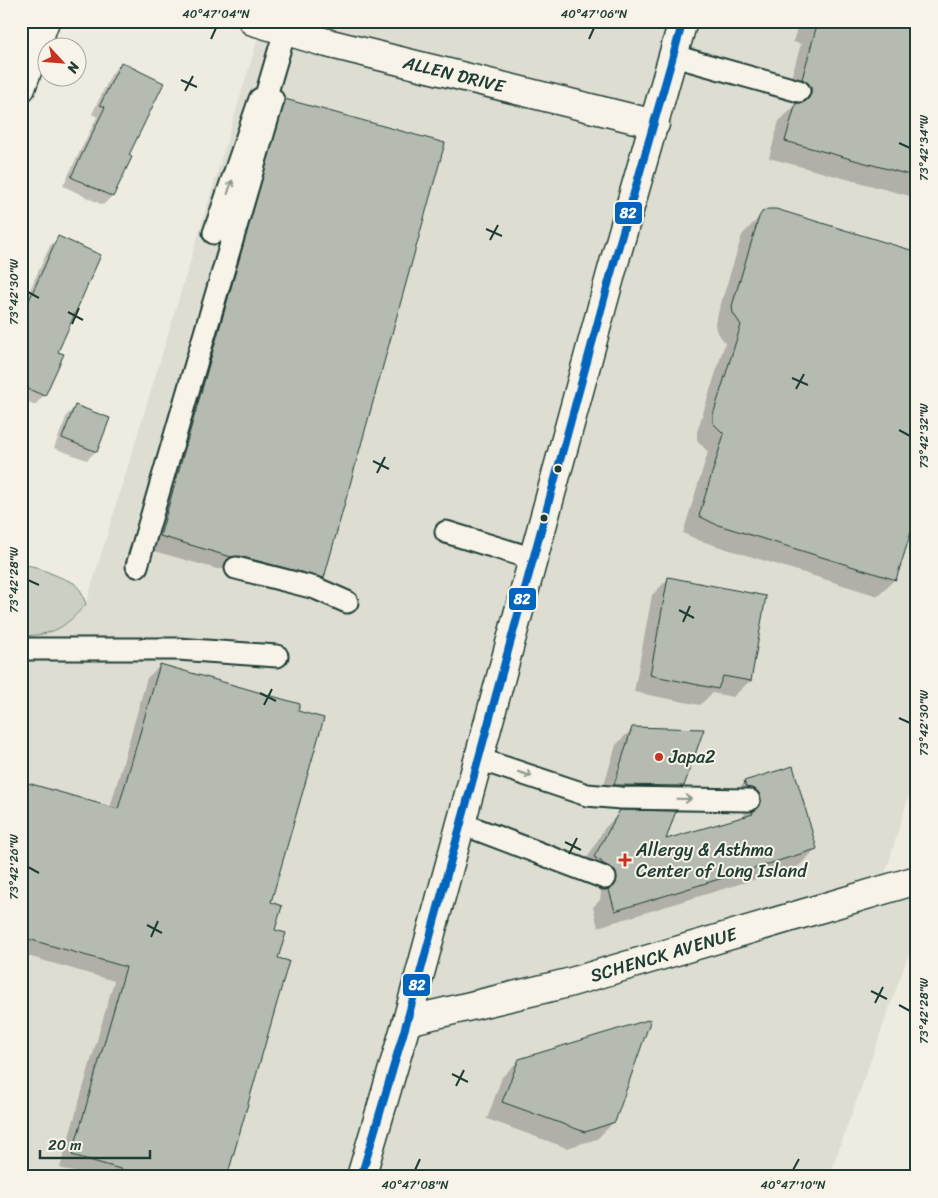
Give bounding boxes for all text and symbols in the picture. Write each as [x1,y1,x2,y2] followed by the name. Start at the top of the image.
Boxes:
[182,3,250,25] text: 40°47'04"N
[561,3,628,25] text: 40°47'06"N
[38,38,88,88] north arrow
[399,46,509,103] street label: ALLEN DRIVE
[60,57,87,78] text: N
[913,114,935,181] text: 73°42'34"W
[226,180,235,196] one-way arrow
[614,201,643,225] line badge: 82
[619,201,637,226] text: 82
[3,258,25,325] text: 73°42'30"W
[913,403,935,469] text: 73°42'32"W
[553,464,563,474] unlabelled marker
[539,513,549,523] unlabelled marker
[3,546,25,613] text: 73°42'28"W
[508,587,537,611] line badge: 82
[513,587,531,612] text: 82
[913,689,935,756] text: 73°42'30"W
[668,741,715,773] place label: Japa2
[653,751,665,763] marker: Japa2
[517,770,532,779] one-way arrow
[676,794,692,804] one-way arrow
[3,834,25,900] text: 73°42'26"W
[635,834,808,887] place label: Allergy & Asthma Center of Long Island
[618,853,632,867] marker: Allergy & Asthma Center of Long Island
[586,918,742,992] street label: SCHENCK AVENUE
[402,973,431,997] line badge: 82
[408,973,426,998] text: 82
[913,977,935,1044] text: 73°42'28"W
[40,1128,150,1160] scale bar
[48,1132,82,1158] text: 20 m
[381,1174,449,1196] text: 40°47'08"N
[760,1174,826,1196] text: 40°47'10"N

